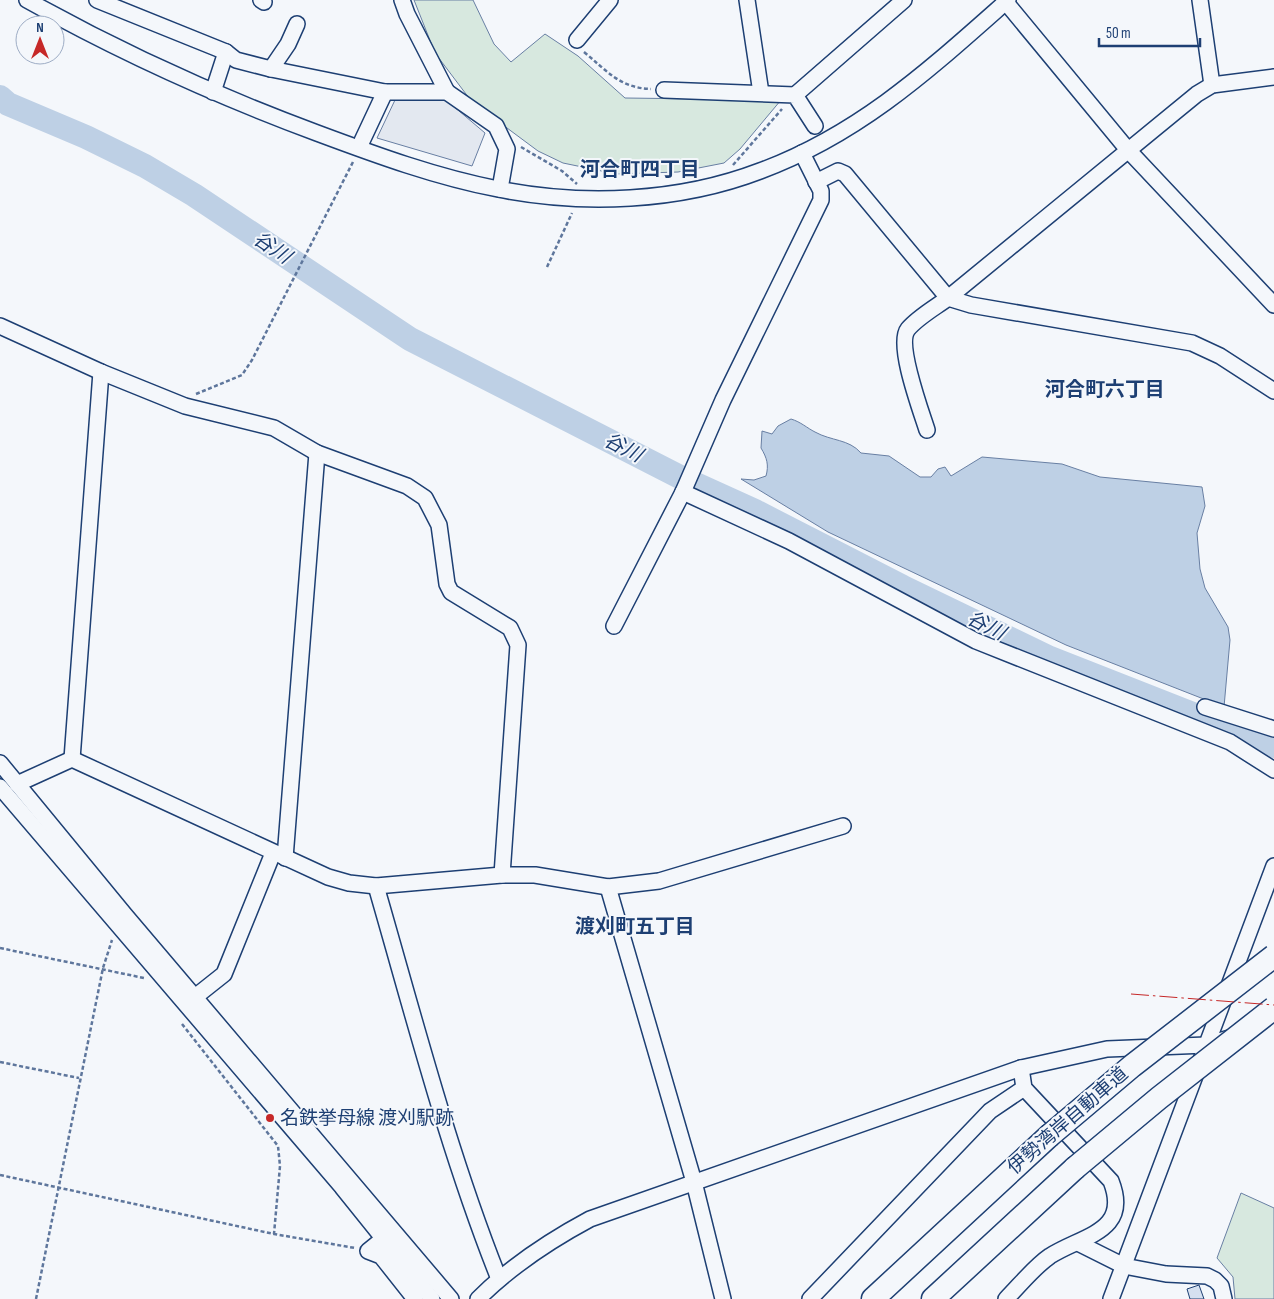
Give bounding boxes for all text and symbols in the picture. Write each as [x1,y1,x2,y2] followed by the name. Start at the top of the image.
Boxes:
[15,15,65,65] north arrow
[1099,15,1200,47] scale bar
[36,19,44,36] text: N
[1106,24,1131,43] text: 50 m
[580,158,700,182] district label: 河合町四丁目
[249,227,297,270] water label: 谷川
[1045,378,1165,402] district label: 河合町六丁目
[600,428,648,469] water label: 谷川
[963,606,1011,647] water label: 谷川
[575,915,695,939] district label: 渡刈町五丁目
[1003,1062,1133,1180] street label: 伊勢湾岸自動車道
[280,1107,454,1130] place label: 名鉄挙母線 渡刈駅跡
[264,1112,276,1124] marker: 名鉄挙母線 渡刈駅跡

